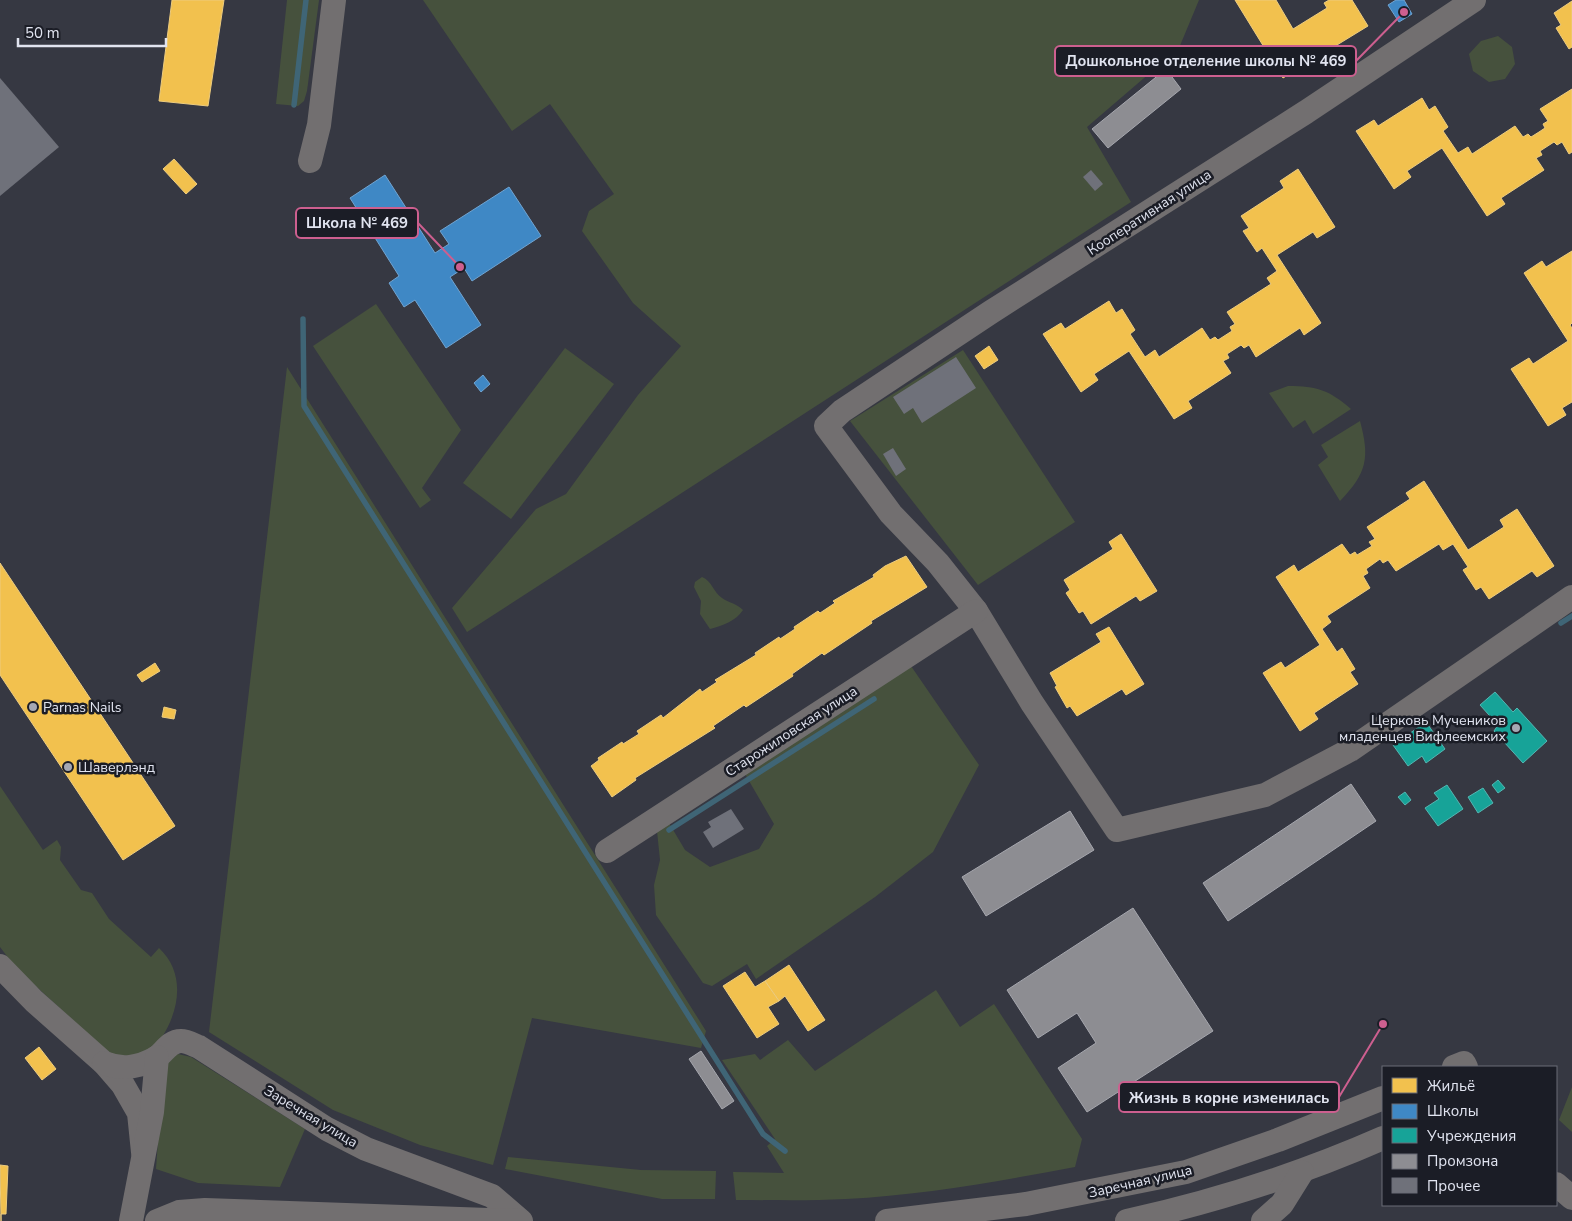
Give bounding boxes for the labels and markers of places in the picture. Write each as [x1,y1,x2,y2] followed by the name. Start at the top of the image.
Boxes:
[1055,46,1356,76] callout: Дошкольное отделение школы № 469
[296,208,418,238] callout: Школа № 469
[43,698,122,717] place label: Parnas Nails
[27,701,39,713] marker: Parnas Nails
[1339,711,1507,746] place label: Церковь Мучеников младенцев Вифлеемских
[1510,722,1522,734] marker: Церковь Мучеников младенцев Вифлеемских
[78,758,155,777] place label: Шаверлэнд
[62,761,74,773] marker: Шаверлэнд
[1119,1082,1339,1112] callout: Жизнь в корне изменилась

